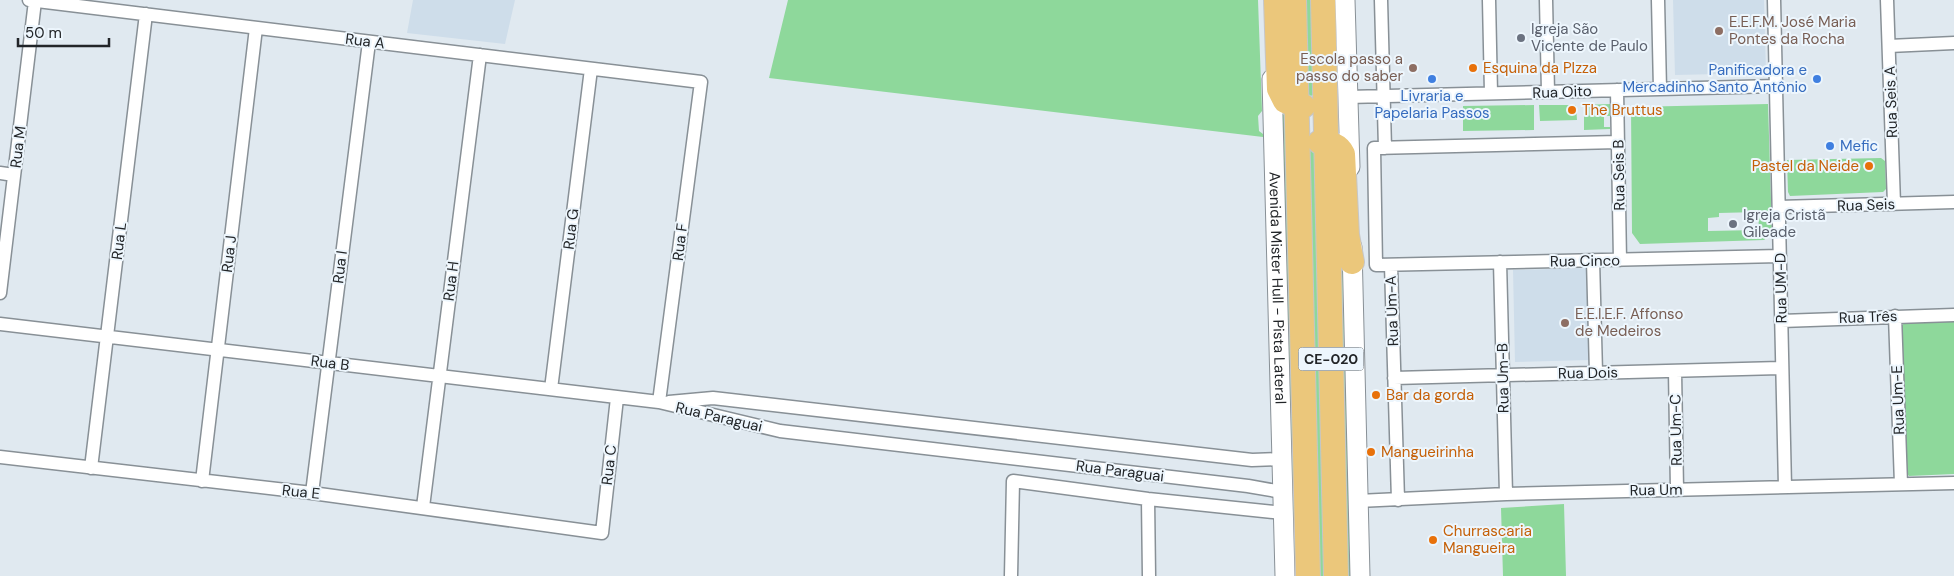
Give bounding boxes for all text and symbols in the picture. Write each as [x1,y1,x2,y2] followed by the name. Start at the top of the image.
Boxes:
[1729,12,1856,49] place label: E.E.F.M. José Maria Pontes da Rocha
[18,15,109,47] scale bar
[1531,19,1648,56] place label: Igreja São Vicente de Paulo
[25,23,62,43] text: 50 m
[1713,25,1725,37] marker: E.E.F.M. José Maria Pontes da Rocha
[344,29,386,53] street label: Rua A
[1515,32,1527,44] marker: Igreja São Vicente de Paulo
[1296,49,1403,86] place label: Escola passo a passo do saber
[1483,58,1597,78] place label: Esquina da PIzza
[1622,60,1807,97] place label: Panificadora e Mercadinho Santo Antônio
[1407,62,1419,74] marker: Escola passo a passo do saber
[1467,62,1479,74] marker: Esquina da PIzza
[1880,66,1902,138] street label: Rua Seis A
[1426,73,1438,85] marker: Livraria e Papelaria Passos
[1811,73,1823,85] marker: Panificadora e Mercadinho Santo Antônio
[1532,81,1592,103] street label: Rua Oito
[1374,86,1490,123] place label: Livraria e Papelaria Passos
[1582,100,1663,120] place label: The Bruttus
[1566,104,1578,116] marker: The Bruttus
[5,125,31,169] street label: Rua M
[1840,136,1878,156] place label: Mefic
[1608,139,1630,211] street label: Rua Seis B
[1824,140,1836,152] marker: Mefic
[1752,156,1859,176] place label: Pastel da Neide
[1863,160,1875,172] marker: Pastel da Neide
[1264,171,1291,404] street label: Avenida Mister Hull - Pista Lateral
[1837,194,1895,216] street label: Rua Seis
[1743,205,1826,242] place label: Igreja Cristã Gileade
[559,207,583,251] street label: Rua G
[1727,218,1739,230] marker: Igreja Cristã Gileade
[107,221,131,261] street label: Rua L
[668,222,692,262] street label: Rua F
[217,234,241,274] street label: Rua J
[328,249,352,285] street label: Rua I
[1550,250,1620,272] street label: Rua Cinco
[1770,253,1792,323] street label: Rua UM-D
[439,260,463,302] street label: Rua H
[1381,275,1403,347] street label: Rua Um-A
[1575,304,1684,341] place label: E.E.I.E.F. Affonso de Medeiros
[1838,306,1898,328] street label: Rua Três
[1559,317,1571,329] marker: E.E.I.E.F. Affonso de Medeiros
[1492,343,1514,413] street label: Rua Um-B
[1298,348,1364,370] road number: CE-020
[310,351,350,375] street label: Rua B
[1558,362,1618,384] street label: Rua Dois
[1887,365,1909,435] street label: Rua Um-E
[1386,385,1474,405] place label: Bar da gorda
[1370,389,1382,401] marker: Bar da gorda
[1665,394,1687,466] street label: Rua Um-C
[674,397,764,437] street label: Rua Paraguai
[1381,442,1474,462] place label: Mangueirinha
[597,444,621,486] street label: Rua C
[1365,446,1377,458] marker: Mangueirinha
[1075,456,1165,486] street label: Rua Paraguai
[281,480,321,504] street label: Rua E
[1629,480,1683,500] street label: Rua Um
[1443,521,1532,558] place label: Churrascaria Mangueira
[1427,534,1439,546] marker: Churrascaria Mangueira

